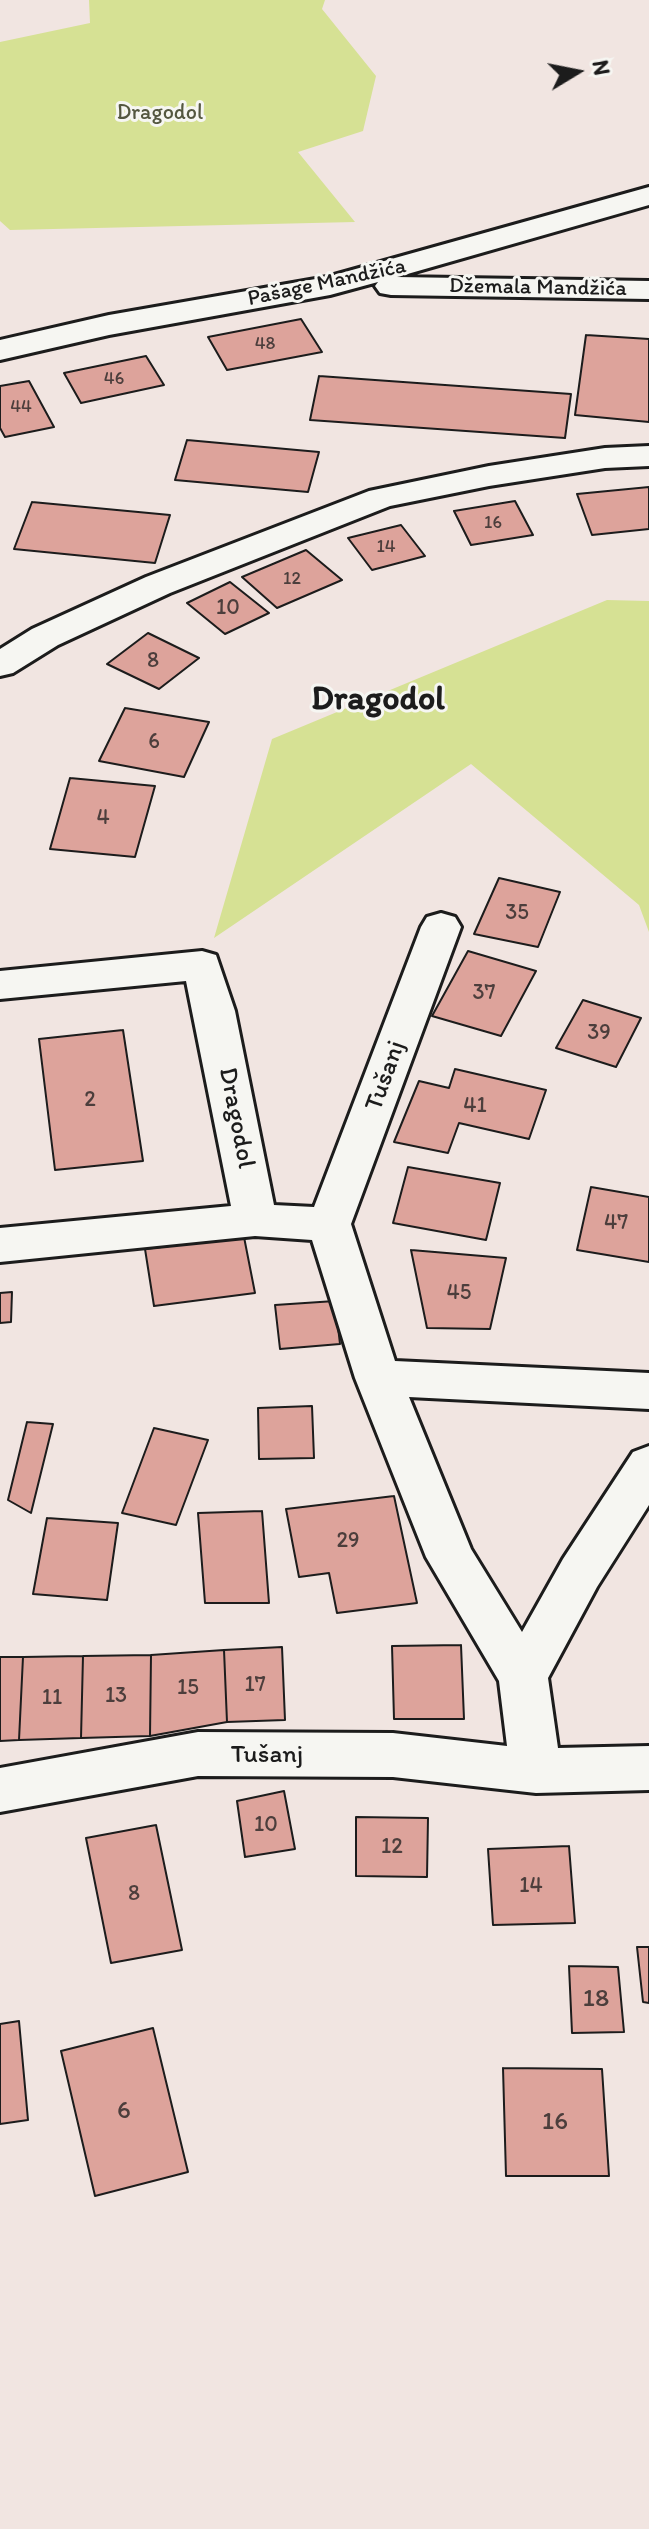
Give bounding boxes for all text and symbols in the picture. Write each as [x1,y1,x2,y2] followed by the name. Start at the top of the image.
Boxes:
[537,32,617,112] north arrow
[587,58,616,77] text: N
[117,100,203,126] park label: Dragodol
[245,253,409,313] street label: Pašage Mandžića
[449,273,627,303] street label: Džemala Mandžića
[255,333,275,355] house number: 48
[104,368,124,390] house number: 46
[10,396,32,418] house number: 44
[484,512,502,534] house number: 16
[376,536,396,558] house number: 14
[283,568,301,590] house number: 12
[216,595,240,621] house number: 10
[147,648,159,674] house number: 8
[311,680,445,720] district label: Dragodol
[148,729,160,755] house number: 6
[96,805,110,831] house number: 4
[505,900,529,926] house number: 35
[473,980,495,1006] house number: 37
[587,1020,611,1046] house number: 39
[359,1037,413,1115] street label: Tušanj
[211,1065,261,1171] street label: Dragodol
[84,1087,96,1113] house number: 2
[463,1093,487,1119] house number: 41
[604,1210,628,1236] house number: 47
[447,1280,471,1306] house number: 45
[336,1528,360,1554] house number: 29
[244,1672,266,1698] house number: 17
[177,1675,199,1701] house number: 15
[105,1683,127,1709] house number: 13
[42,1685,62,1711] house number: 11
[231,1739,303,1771] street label: Tušanj
[254,1812,278,1838] house number: 10
[381,1834,403,1860] house number: 12
[519,1873,543,1899] house number: 14
[128,1881,140,1907] house number: 8
[583,1983,609,2015] house number: 18
[117,2095,131,2127] house number: 6
[542,2106,568,2138] house number: 16

